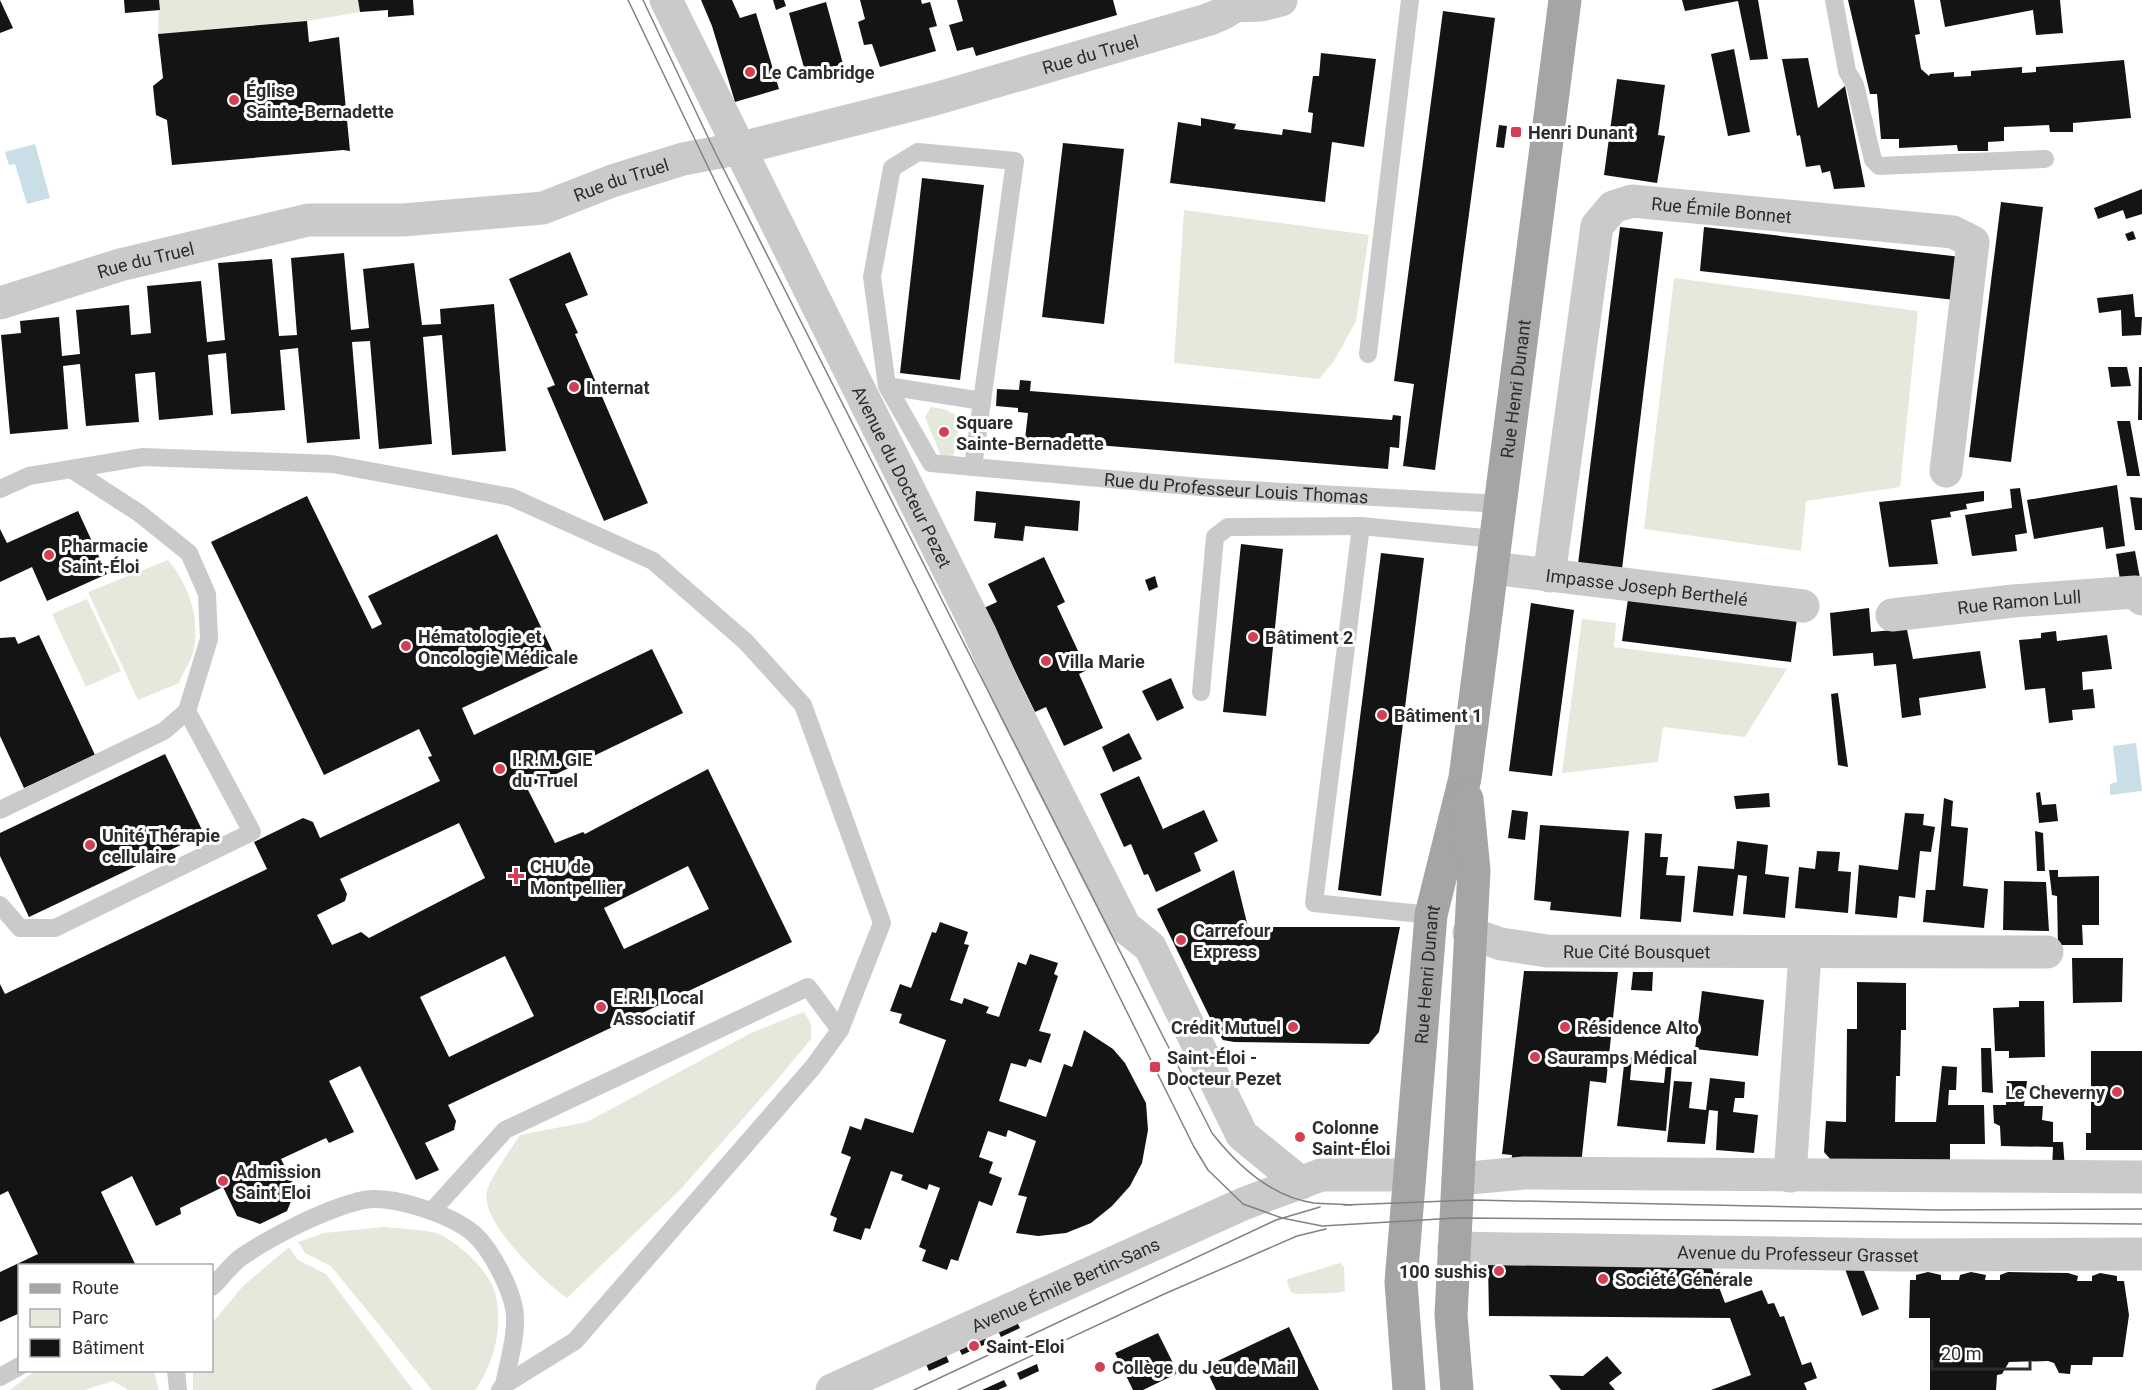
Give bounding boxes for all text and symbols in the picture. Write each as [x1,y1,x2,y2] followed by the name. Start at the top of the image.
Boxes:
[1040,30,1141,78] street label: Rue du Truel
[762,62,875,83] place label: Le Cambridge
[743,65,757,79] marker: Le Cambridge
[246,80,394,122] place label: Église Sainte-Bernadette
[227,93,241,107] marker: Église Sainte-Bernadette
[1528,122,1634,143] place label: Henri Dunant
[1509,125,1523,139] marker: Henri Dunant
[570,154,671,206] street label: Rue du Truel
[1651,192,1793,227] street label: Rue Émile Bonnet
[94,237,196,282] street label: Rue du Truel
[1496,318,1534,459] street label: Rue Henri Dunant
[586,377,650,398] place label: Internat
[567,380,581,394] marker: Internat
[848,382,956,571] street label: Avenue du Docteur Pezet
[956,412,1104,454] place label: Square Sainte-Bernadette
[937,425,951,439] marker: Square Sainte-Bernadette
[1103,468,1369,507] street label: Rue du Professeur Louis Thomas
[61,535,148,577] place label: Pharmacie Saint-Éloi
[42,548,56,562] marker: Pharmacie Saint-Éloi
[1545,564,1749,610] street label: Impasse Joseph Berthelé
[1956,585,2082,618] street label: Rue Ramon Lull
[418,626,578,668] place label: Hématologie et Oncologie Médicale
[1265,627,1353,648] place label: Bâtiment 2
[1246,630,1260,644] marker: Bâtiment 2
[399,639,413,653] marker: Hématologie et Oncologie Médicale
[1058,651,1145,672] place label: Villa Marie
[1039,654,1053,668] marker: Villa Marie
[1394,705,1482,726] place label: Bâtiment 1
[1375,708,1389,722] marker: Bâtiment 1
[512,749,592,791] place label: I.R.M. GIE du Truel
[493,762,507,776] marker: I.R.M. GIE du Truel
[102,825,220,867] place label: Unité Thérapie cellulaire
[83,838,97,852] marker: Unité Thérapie cellulaire
[530,856,623,898] place label: CHU de Montpellier
[507,867,525,885] marker: CHU de Montpellier
[1410,902,1444,1045] street label: Rue Henri Dunant
[1193,920,1271,962] place label: Carrefour Express
[1174,933,1188,947] marker: Carrefour Express
[1563,941,1710,962] street label: Rue Cité Bousquet
[613,987,704,1029] place label: E.R.I. Local Associatif
[594,1000,608,1014] marker: E.R.I. Local Associatif
[1171,1017,1281,1038] place label: Crédit Mutuel
[1577,1017,1699,1038] place label: Résidence Alto
[1286,1020,1300,1034] marker: Crédit Mutuel
[1558,1020,1572,1034] marker: Résidence Alto
[1167,1047,1281,1089] place label: Saint-Éloi - Docteur Pezet
[1547,1047,1697,1068] place label: Sauramps Médical
[1528,1050,1542,1064] marker: Sauramps Médical
[1148,1060,1162,1074] marker: Saint-Éloi - Docteur Pezet
[2005,1082,2106,1103] place label: Le Cheverny
[2110,1085,2124,1099] marker: Le Cheverny
[1312,1117,1391,1159] place label: Colonne Saint-Éloi
[1293,1130,1307,1144] marker: Colonne Saint-Éloi
[235,1161,321,1203] place label: Admission Saint Eloi
[216,1174,230,1188] marker: Admission Saint Eloi
[968,1233,1163,1336] street label: Avenue Émile Bertin-Sans
[1677,1241,1919,1266] street label: Avenue du Professeur Grasset
[1399,1261,1487,1282] place label: 100 sushis
[18,1264,213,1372] legend
[1492,1264,1506,1278] marker: 100 sushis
[1615,1269,1753,1290] place label: Société Générale
[1596,1272,1610,1286] marker: Société Générale
[72,1277,119,1298] text: Route
[72,1307,108,1328] text: Parc
[1932,1333,2030,1371] scale bar
[986,1336,1065,1357] place label: Saint-Eloi
[72,1337,145,1358] text: Bâtiment
[967,1339,981,1353] marker: Saint-Eloi
[1941,1343,1981,1364] text: 20 m
[1112,1357,1296,1378] place label: Collège du Jeu de Mail
[1093,1360,1107,1374] marker: Collège du Jeu de Mail

